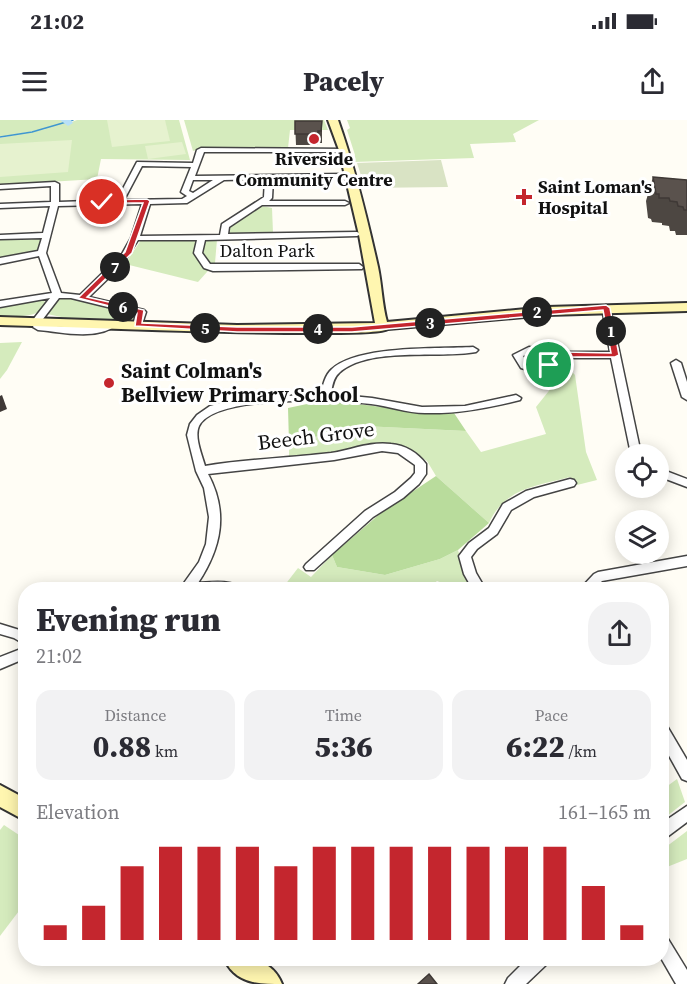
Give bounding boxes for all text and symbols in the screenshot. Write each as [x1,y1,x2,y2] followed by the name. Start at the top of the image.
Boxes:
[30,6,84,36] text: 21:02
[303,63,384,100] text: Pacely
[18,65,51,98] icon: menu
[636,65,669,98] icon: share
[307,132,321,146] marker: Riverside Community Centre
[235,146,393,192] place label: Riverside Community Centre
[538,174,652,220] place label: Saint Loman's Hospital
[76,176,127,227] pin
[85,185,118,218] icon: check
[515,188,533,206] marker: Saint Loman's Hospital
[219,238,315,263] street label: Dalton Park
[100,252,130,282] pin: 7
[111,256,119,278] text: 7
[108,292,138,322] pin: 6
[119,296,127,318] text: 6
[522,297,552,327] pin: 2
[533,301,541,323] text: 2
[415,308,445,338] pin: 3
[426,312,434,334] text: 3
[190,313,220,343] pin: 5
[303,314,333,344] pin: 4
[596,316,626,346] pin: 1
[201,317,209,339] text: 5
[314,318,322,340] text: 4
[607,320,615,342] text: 1
[523,339,574,390] pin
[532,348,565,381] icon: arrive
[121,356,359,409] place label: Saint Colman's Bellview Primary School
[102,376,116,390] marker: Saint Colman's Bellview Primary School
[256,414,376,457] street label: Beech Grove
[615,444,669,564] map controls
[615,444,669,498] button: locate
[615,510,669,564] button: layers
[36,597,221,642] text: Evening run
[588,602,651,665] button: share
[36,642,82,670] text: 21:02
[104,704,167,726] text: Distance
[325,704,362,726] text: Time
[535,704,568,726] text: Pace
[93,726,151,767] text: 0.88
[314,726,373,767] text: 5:36
[506,726,565,767] text: 6:22
[151,740,178,762] text: km
[565,740,597,762] text: /km
[36,798,120,826] text: Elevation
[558,798,651,826] text: 161–165 m

